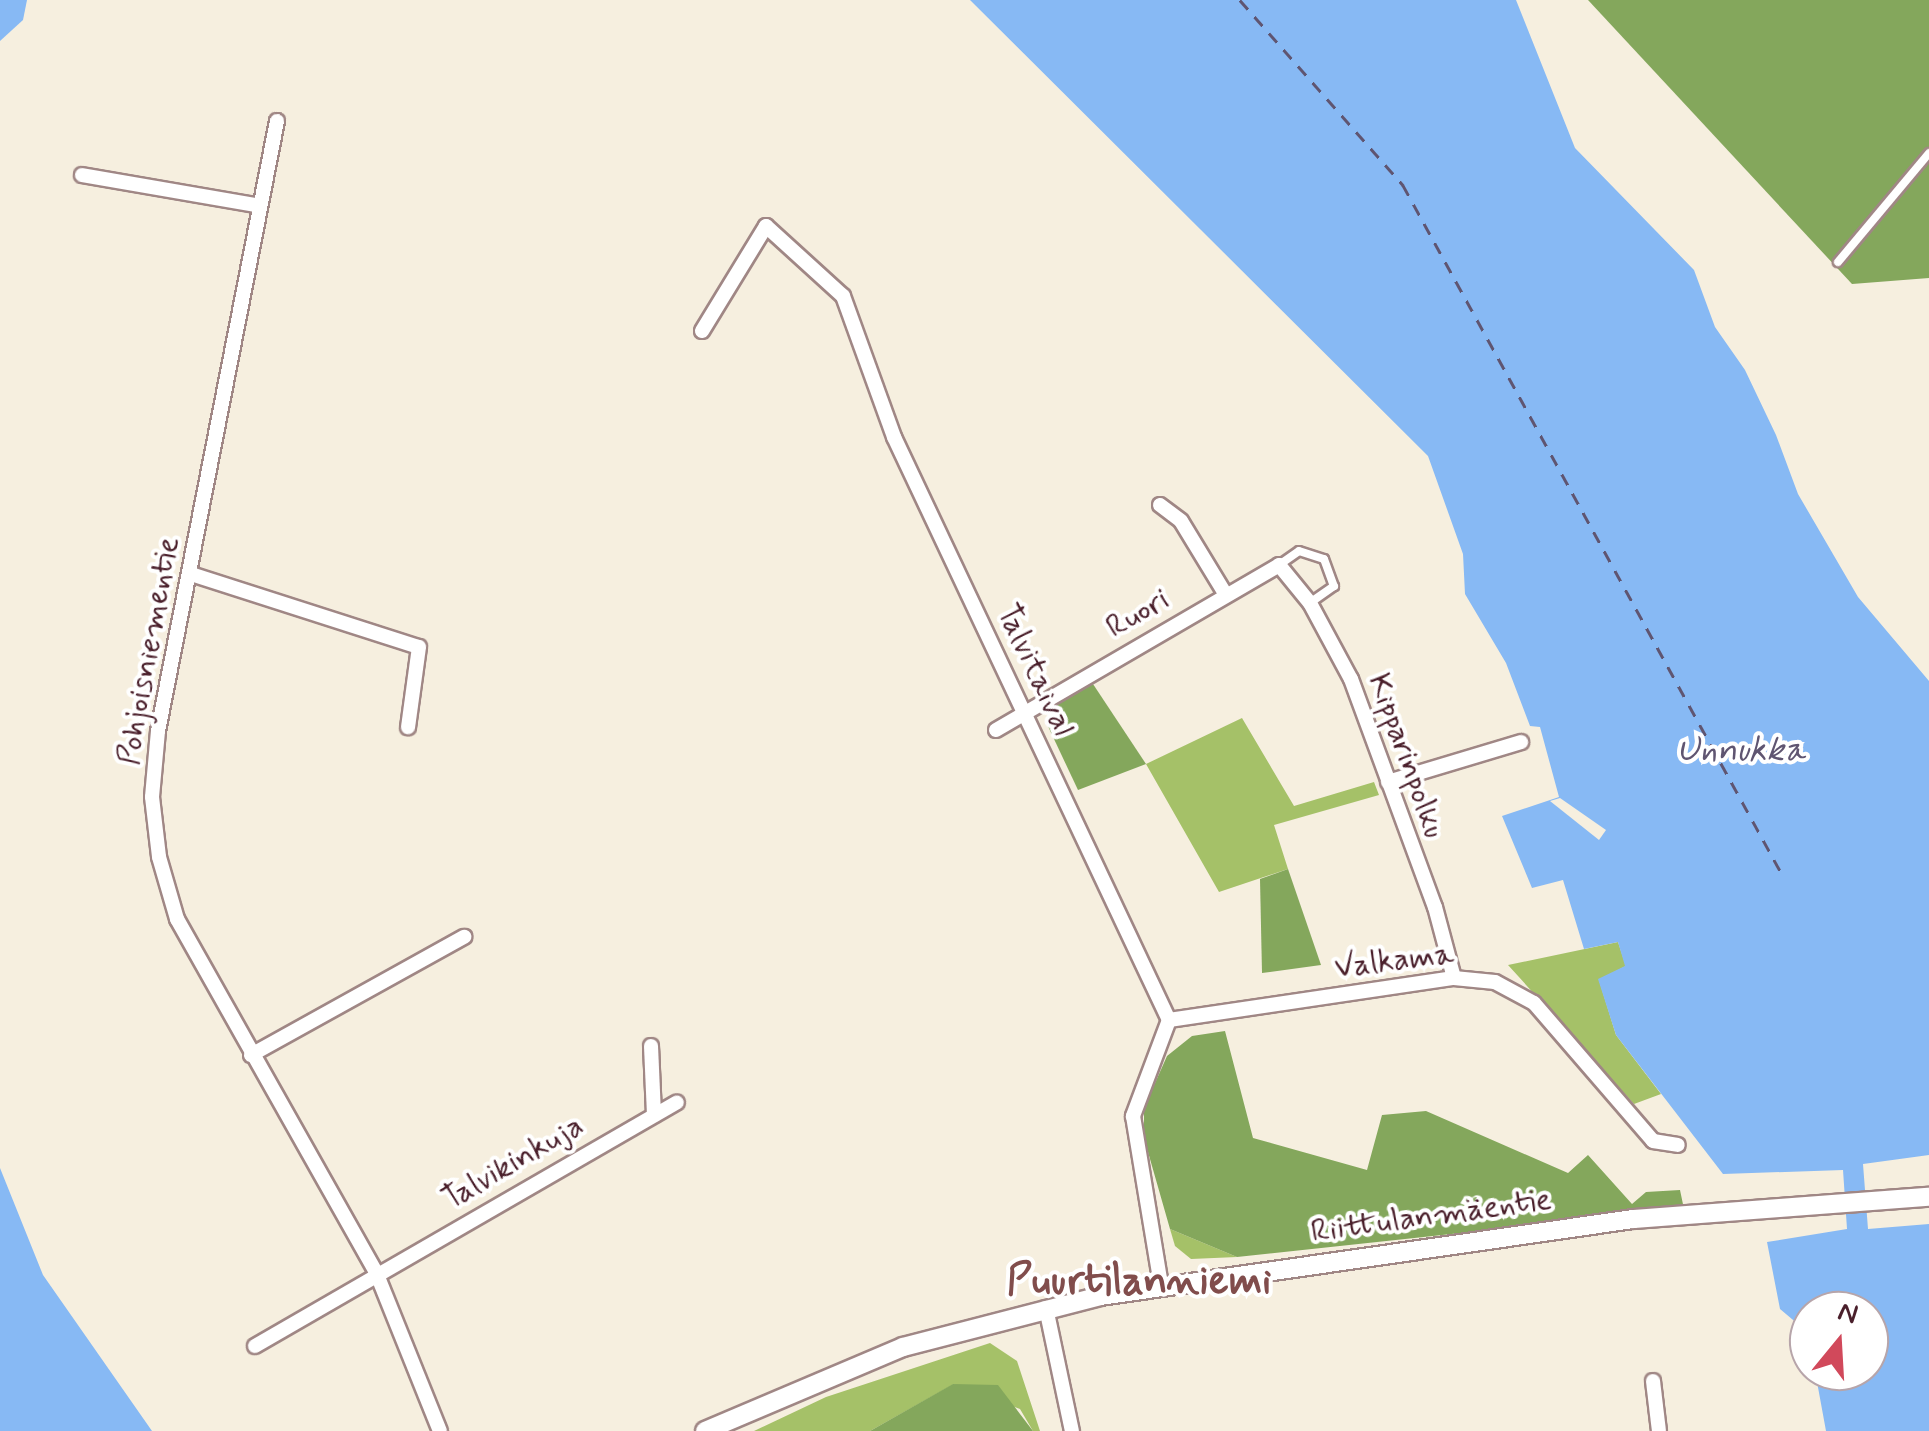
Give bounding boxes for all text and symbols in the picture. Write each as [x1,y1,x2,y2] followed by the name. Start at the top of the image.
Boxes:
[110,534,188,768] street label: Pohjoisniementie
[1100,581,1176,647] street label: Ruori
[988,598,1082,742] street label: Talvitaival
[1359,669,1453,843] street label: Kipparinpolku
[1677,729,1805,771] water label: Unnukka
[1332,935,1456,987] street label: Valkama
[435,1107,591,1219] street label: Talvikinkuja
[1308,1180,1554,1252] street label: Riittulanmäentie
[1006,1257,1272,1307] district label: Puurtilanniemi
[1789,1291,1889,1391] north arrow
[1833,1293,1862,1334] text: N

